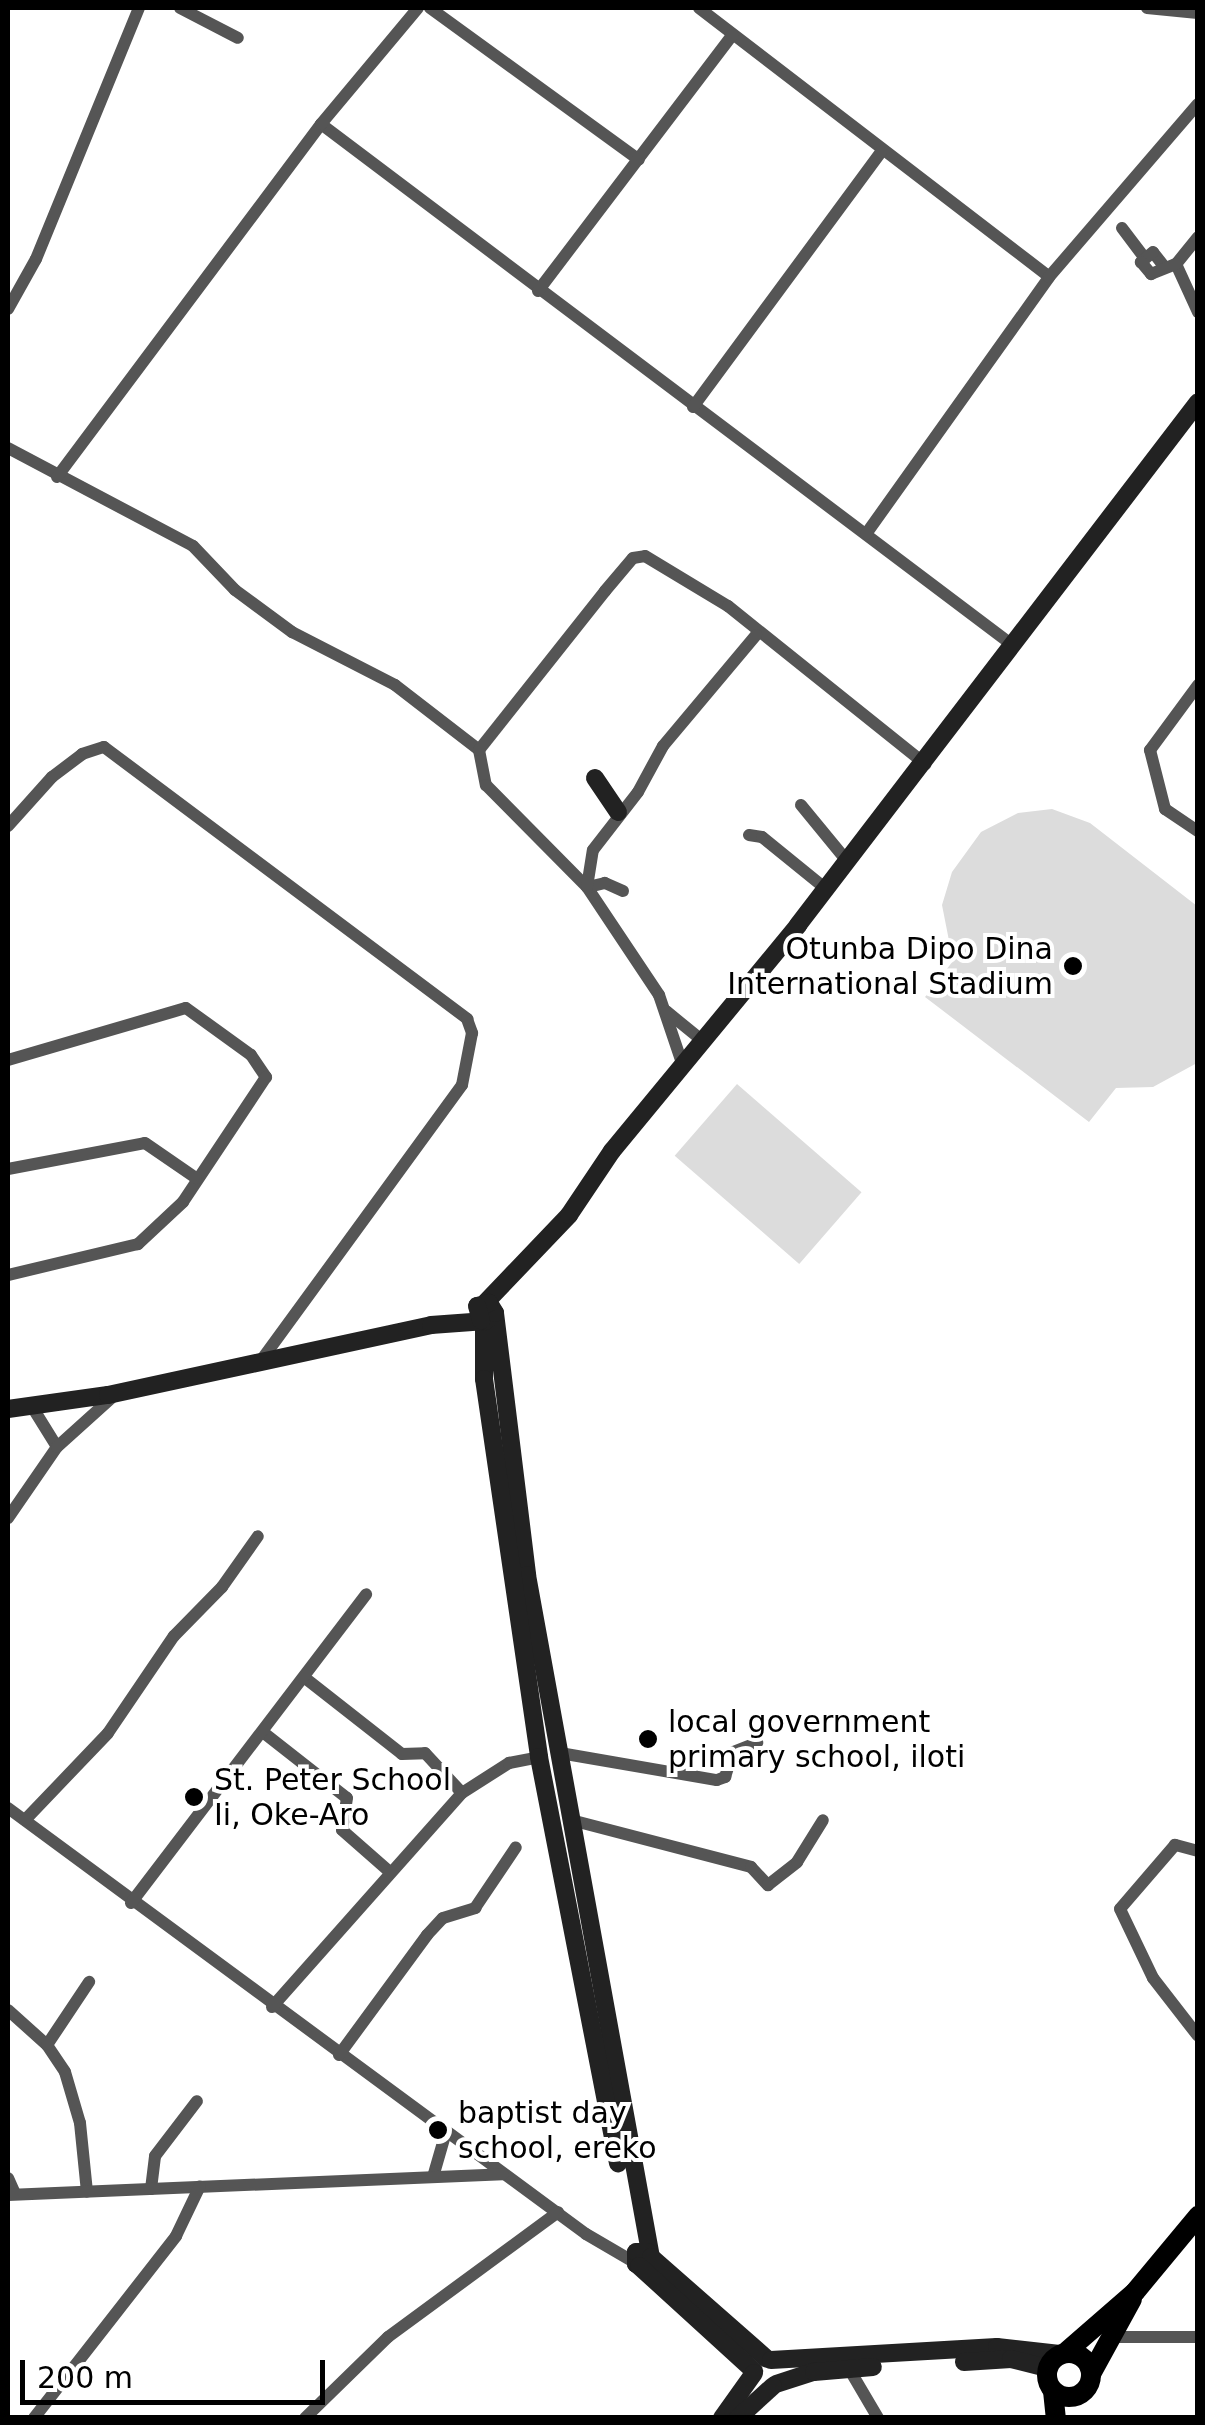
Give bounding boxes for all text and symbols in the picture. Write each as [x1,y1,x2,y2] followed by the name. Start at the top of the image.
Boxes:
[727,931,1053,1002] place label: Otunba Dipo Dina International Stadium
[1062,955,1084,977] marker: Otunba Dipo Dina International Stadium
[668,1704,965,1774] place label: local government primary school, iloti
[637,1728,659,1750] marker: local government primary school, iloti
[214,1762,451,1832] place label: St. Peter School Ii, Oke-Aro
[183,1786,205,1808] marker: St. Peter School Ii, Oke-Aro
[458,2095,657,2166] place label: baptist day school, ereko
[427,2119,449,2141] marker: baptist day school, ereko
[25,2340,330,2402] scale bar
[37,2360,133,2395] text: 200 m

